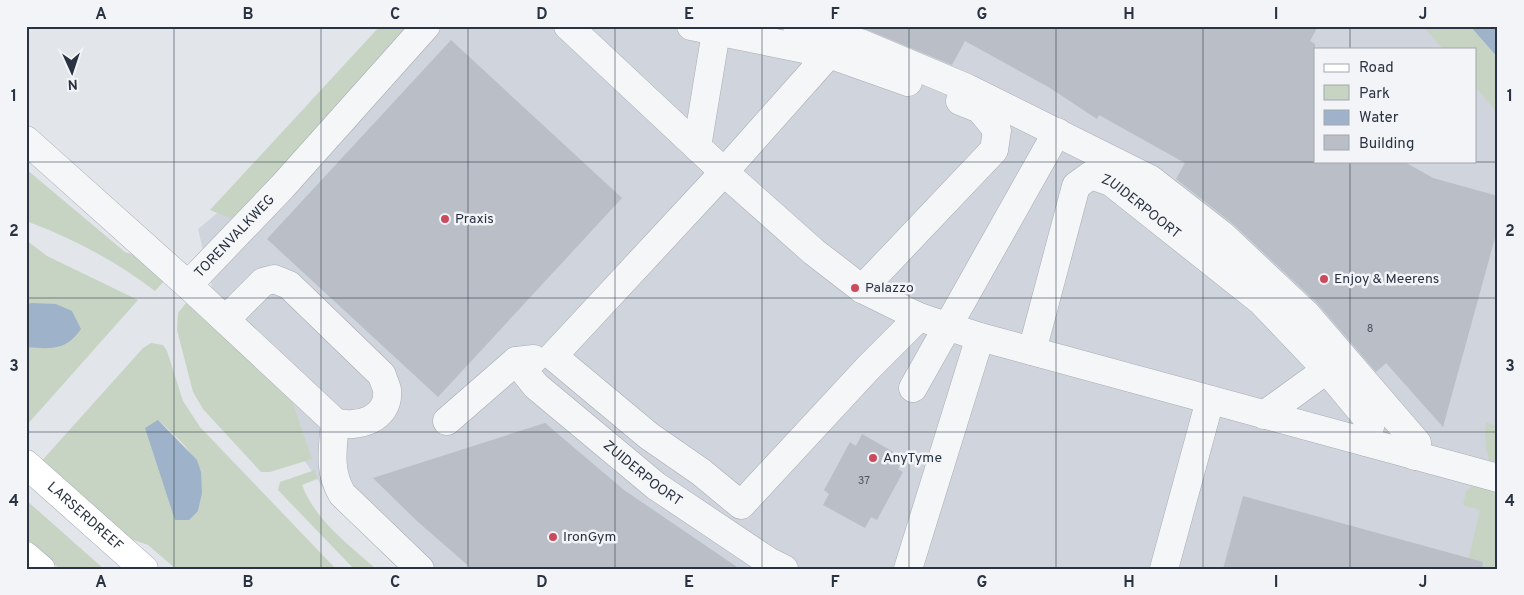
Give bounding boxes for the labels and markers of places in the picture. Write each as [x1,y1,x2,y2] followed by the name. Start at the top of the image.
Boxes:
[455,211,494,228] place label: Praxis
[439,213,451,225] marker: Praxis
[1334,271,1439,288] place label: Enjoy & Meerens
[1318,273,1330,285] marker: Enjoy & Meerens
[865,280,914,297] place label: Palazzo
[849,282,861,294] marker: Palazzo
[883,450,942,467] place label: AnyTyme
[867,452,879,464] marker: AnyTyme
[563,529,616,546] place label: IronGym
[547,531,559,543] marker: IronGym

